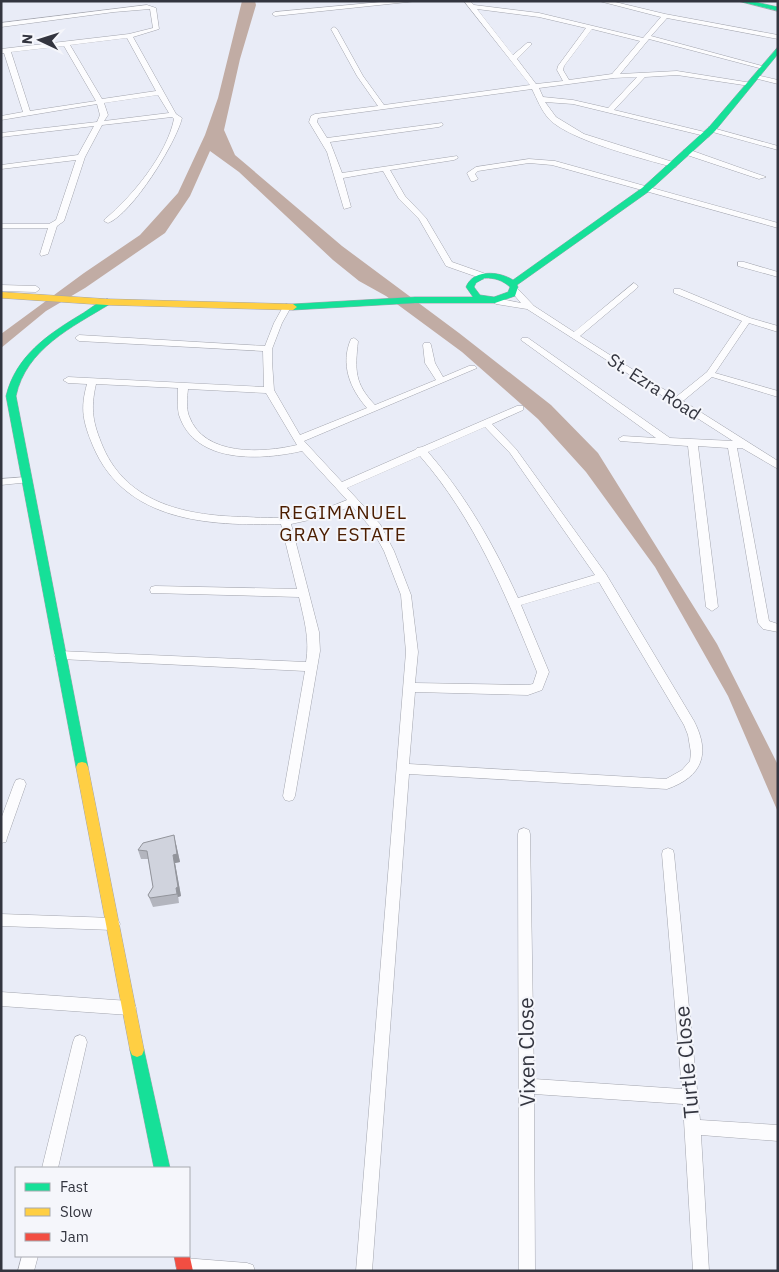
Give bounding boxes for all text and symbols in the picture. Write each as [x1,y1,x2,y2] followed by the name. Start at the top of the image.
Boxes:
[15,15,65,65] north arrow
[18,33,36,45] text: N
[603,348,705,425] street label: St. Ezra Road
[279,500,407,546] district label: REGIMANUEL GRAY ESTATE
[511,997,541,1107] street label: Vixen Close
[667,1005,705,1119] street label: Turtle Close
[15,1167,190,1257] legend
[60,1177,88,1196] text: Fast
[60,1202,93,1221] text: Slow
[60,1227,89,1246] text: Jam

